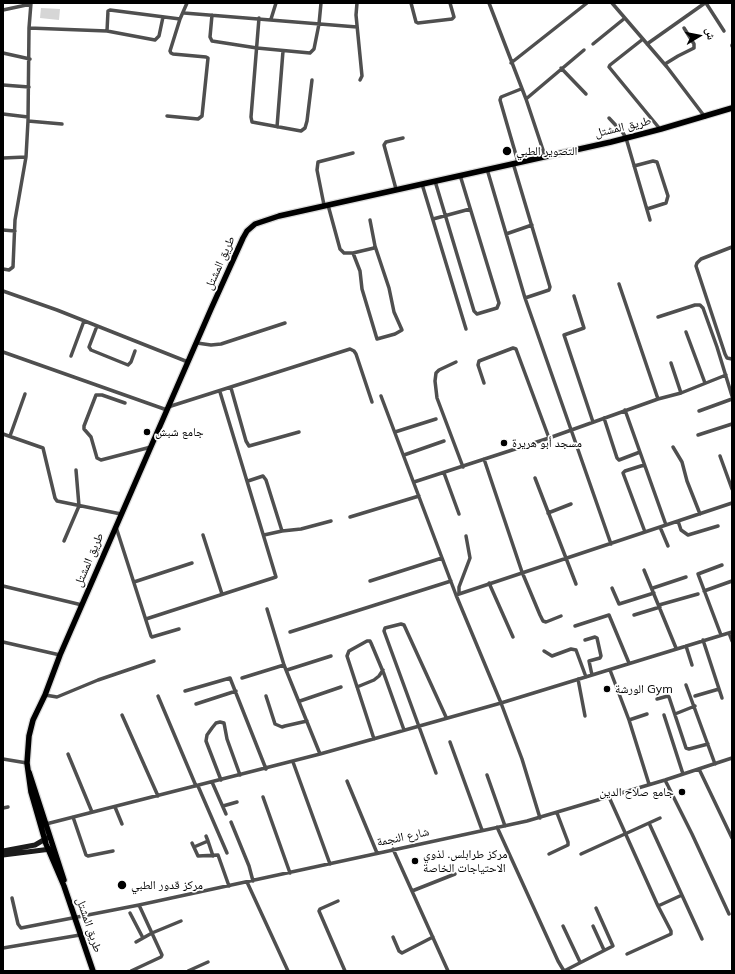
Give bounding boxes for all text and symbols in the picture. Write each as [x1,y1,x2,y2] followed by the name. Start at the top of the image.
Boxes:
[679,16,719,56] north arrow
[703,27,719,41] text: ش
[593,114,653,140] street label: طريق المشتل
[516,144,577,158] place label: التصوير الطبي
[501,145,513,157] marker: التصوير الطبي
[202,234,238,292] street label: طريق المشتل
[155,425,204,439] place label: جامع شبش
[142,427,152,437] marker: جامع شبش
[512,436,582,450] place label: مسجد أبو هريرة
[499,438,509,448] marker: مسجد أبو هريرة
[71,531,107,589] street label: طريق المشتل
[615,682,673,696] place label: الورشة Gym
[602,684,612,694] marker: الورشة Gym
[599,785,674,799] place label: جامع صلاح الدين
[677,787,687,797] marker: جامع صلاح الدين
[375,824,431,850] street label: شارع النجمة
[423,847,507,875] place label: مركز طرابلس. لذوي الاحتياجات الخاصة
[410,856,420,866] marker: مركز طرابلس. لذوي الاحتياجات الخاصة
[131,878,203,892] place label: مركز قدور الطبي
[116,879,128,891] marker: مركز قدور الطبي
[73,895,105,955] street label: طريق المشتل

